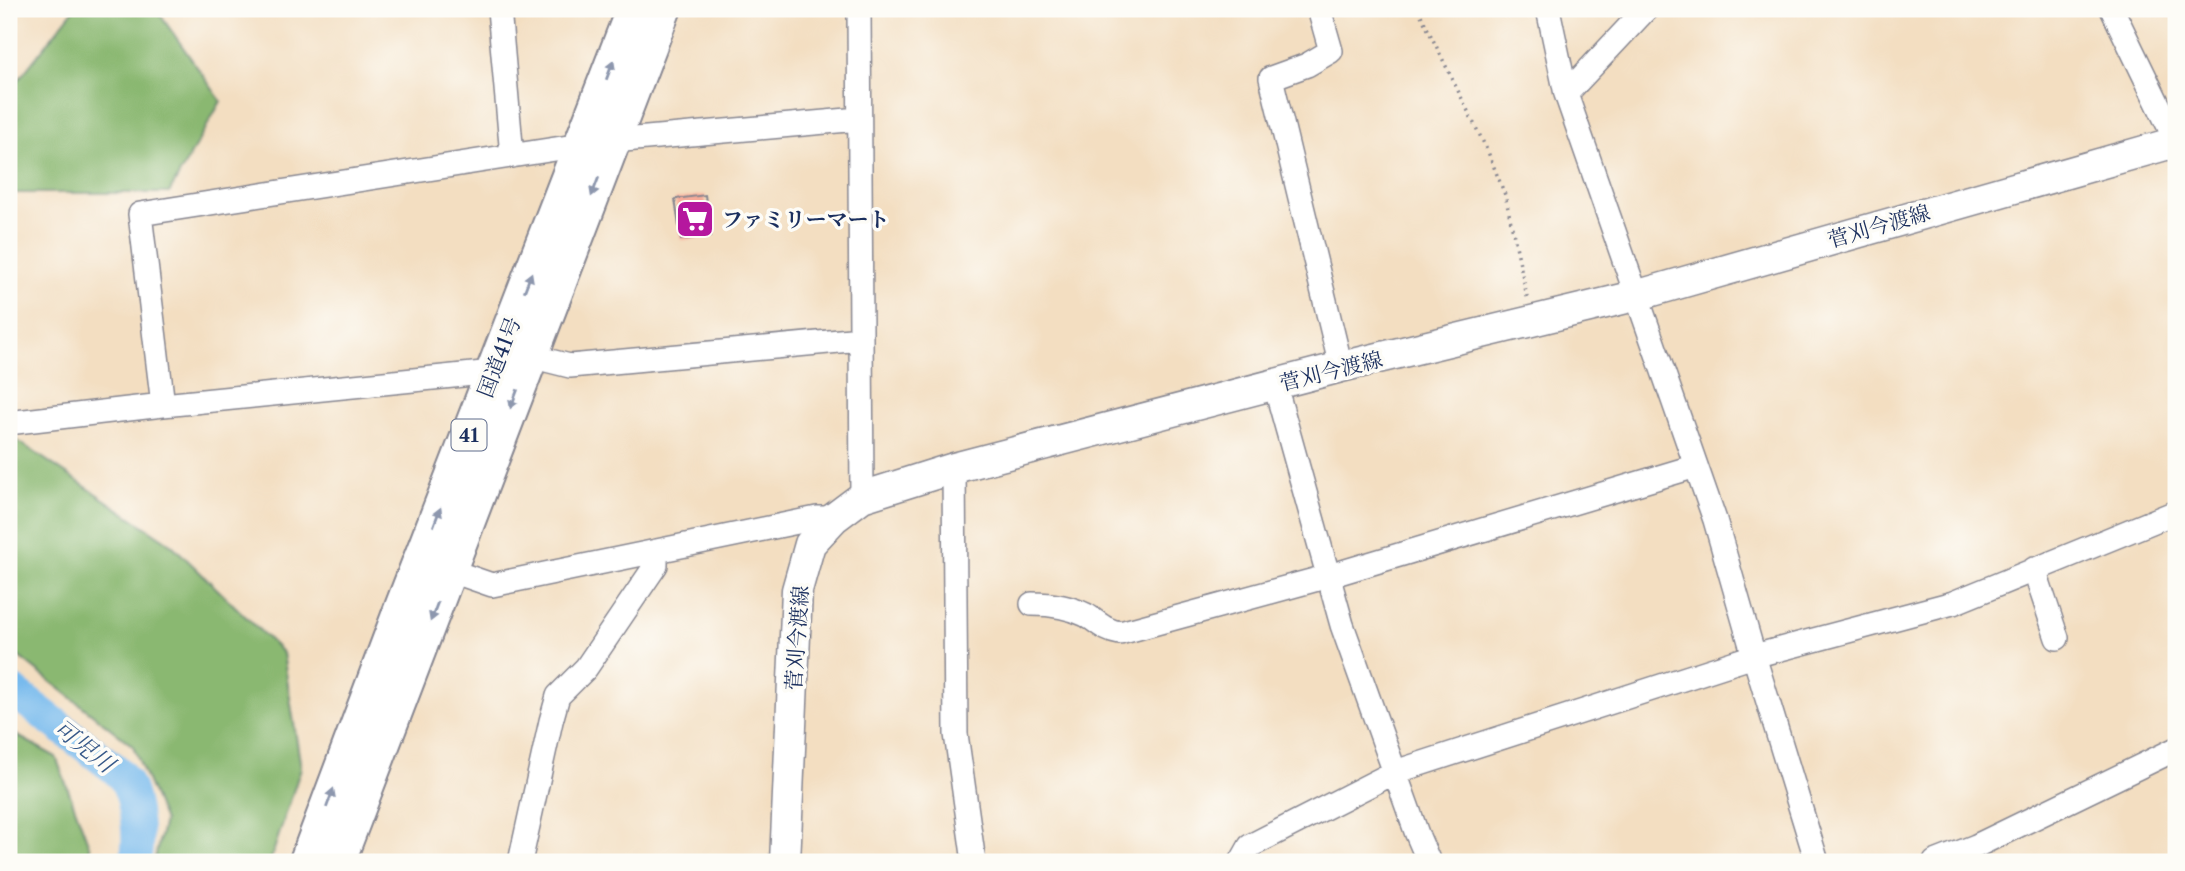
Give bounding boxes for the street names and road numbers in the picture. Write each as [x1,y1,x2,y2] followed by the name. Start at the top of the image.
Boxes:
[1825,200,1933,252] street label: 菅刈今渡線
[472,313,526,401] street label: 国道41号
[1277,346,1385,396] street label: 菅刈今渡線
[452,420,486,450] road number: 41
[781,585,813,691] street label: 菅刈今渡線

